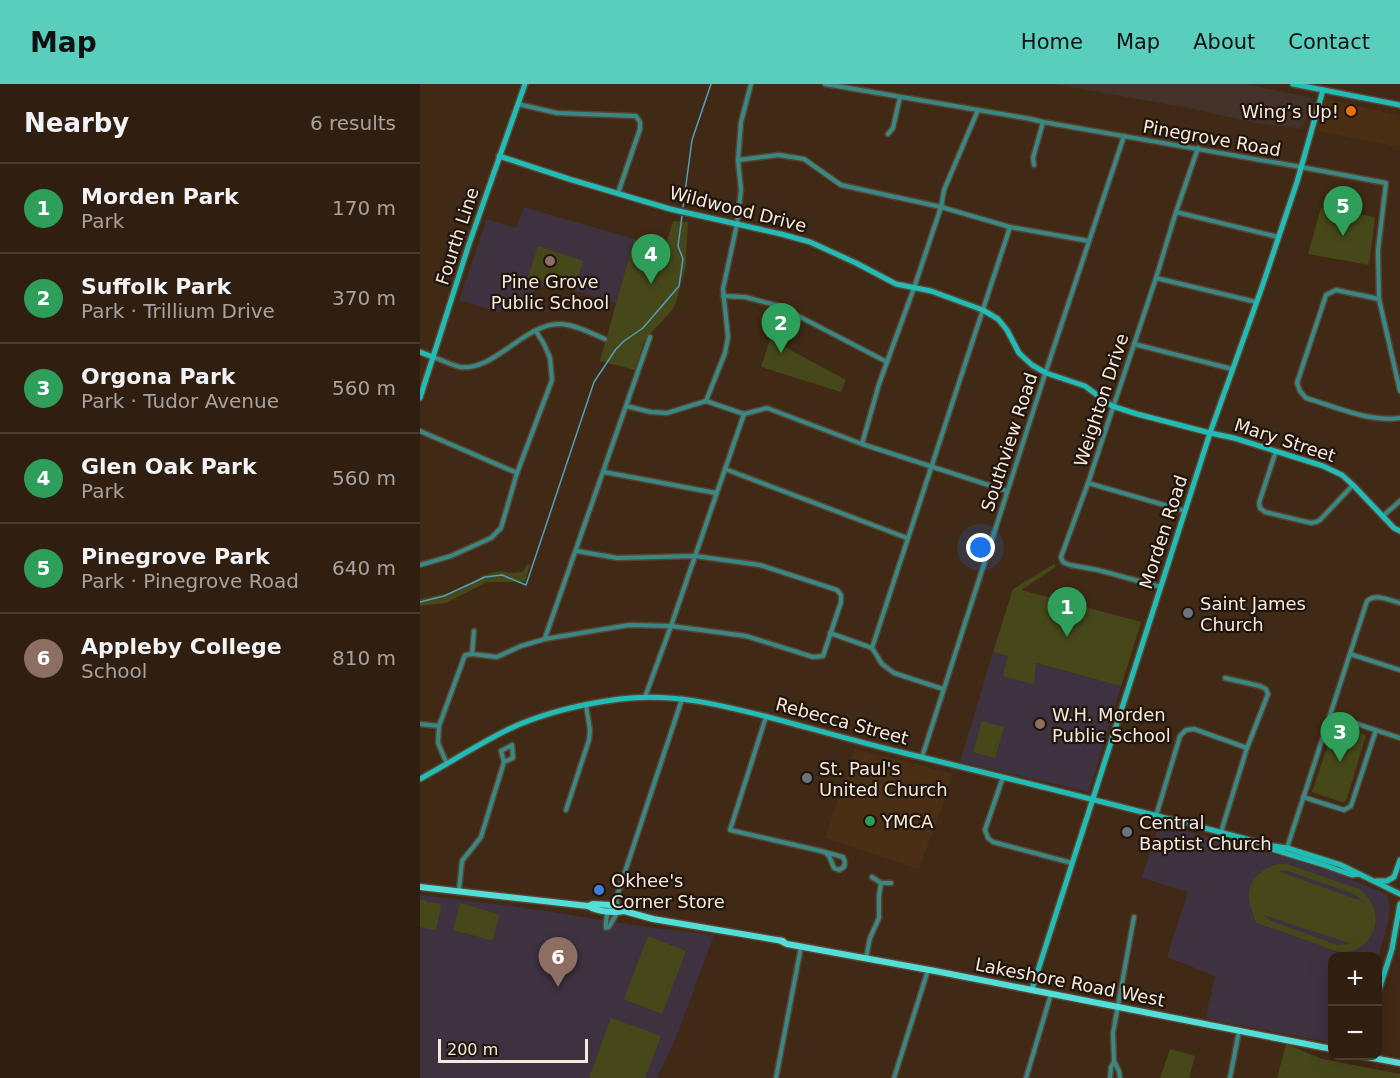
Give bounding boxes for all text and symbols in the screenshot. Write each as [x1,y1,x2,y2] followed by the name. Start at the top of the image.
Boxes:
[30,26,97,59] text: Map
[1021,30,1083,54] text: Home
[1116,30,1160,54] text: Map
[1193,30,1255,54] text: About
[1288,30,1370,54] text: Contact
[1241,101,1339,122] place label: Wing’s Up!
[1344,104,1358,118] marker: Wing’s Up!
[24,108,129,138] text: Nearby
[310,111,396,135] text: 6 results
[1141,116,1283,160] street label: Pinegrove Road
[667,182,809,236] street label: Wildwood Drive
[81,184,239,209] text: Morden Park
[431,185,483,287] street label: Fourth Line
[1324,186,1362,236] pin: 5
[37,196,50,220] text: 1
[332,196,396,220] text: 170 m
[81,209,124,233] text: Park
[632,234,670,284] pin: 4
[543,254,557,268] marker: Pine Grove Public School
[491,271,609,313] place label: Pine Grove Public School
[81,274,231,299] text: Suffolk Park
[37,286,50,310] text: 2
[332,286,396,310] text: 370 m
[81,299,275,323] text: Park · Trillium Drive
[762,304,800,353] pin: 2
[1070,331,1132,469] street label: Weighton Drive
[81,364,235,389] text: Orgona Park
[977,370,1041,514] street label: Southview Road
[37,376,50,400] text: 3
[332,376,396,400] text: 560 m
[81,389,279,413] text: Park · Tudor Avenue
[1232,414,1338,466] street label: Mary Street
[81,454,257,479] text: Glen Oak Park
[37,466,50,490] text: 4
[332,466,396,490] text: 560 m
[1135,472,1191,592] street label: Morden Road
[81,479,124,503] text: Park
[966,533,995,562] your location
[81,544,270,569] text: Pinegrove Park
[37,556,50,580] text: 5
[332,556,396,580] text: 640 m
[81,569,299,593] text: Park · Pinegrove Road
[1048,588,1086,637] pin: 1
[1200,593,1306,635] place label: Saint James Church
[1181,606,1195,620] marker: Saint James Church
[81,634,282,659] text: Appleby College
[37,646,50,670] text: 6
[332,646,396,670] text: 810 m
[81,659,147,683] text: School
[773,693,911,749] street label: Rebecca Street
[1052,704,1171,746] place label: W.H. Morden Public School
[1320,712,1360,762] pin: 3
[1033,717,1047,731] marker: W.H. Morden Public School
[819,758,948,800] place label: St. Paul's United Church
[800,771,814,785] marker: St. Paul's United Church
[881,811,934,832] place label: YMCA
[1139,812,1272,854] place label: Central Baptist Church
[863,814,877,828] marker: YMCA
[1120,825,1134,839] marker: Central Baptist Church
[611,870,725,912] place label: Okhee's Corner Store
[592,883,606,897] marker: Okhee's Corner Store
[538,938,578,987] pin: 6
[1328,952,1382,1060] map controls
[1328,952,1382,1006] button: +
[973,953,1167,1011] street label: Lakeshore Road West
[1328,1006,1382,1060] button: −
[438,1036,588,1064] scale bar
[447,1040,498,1059] text: 200 m

